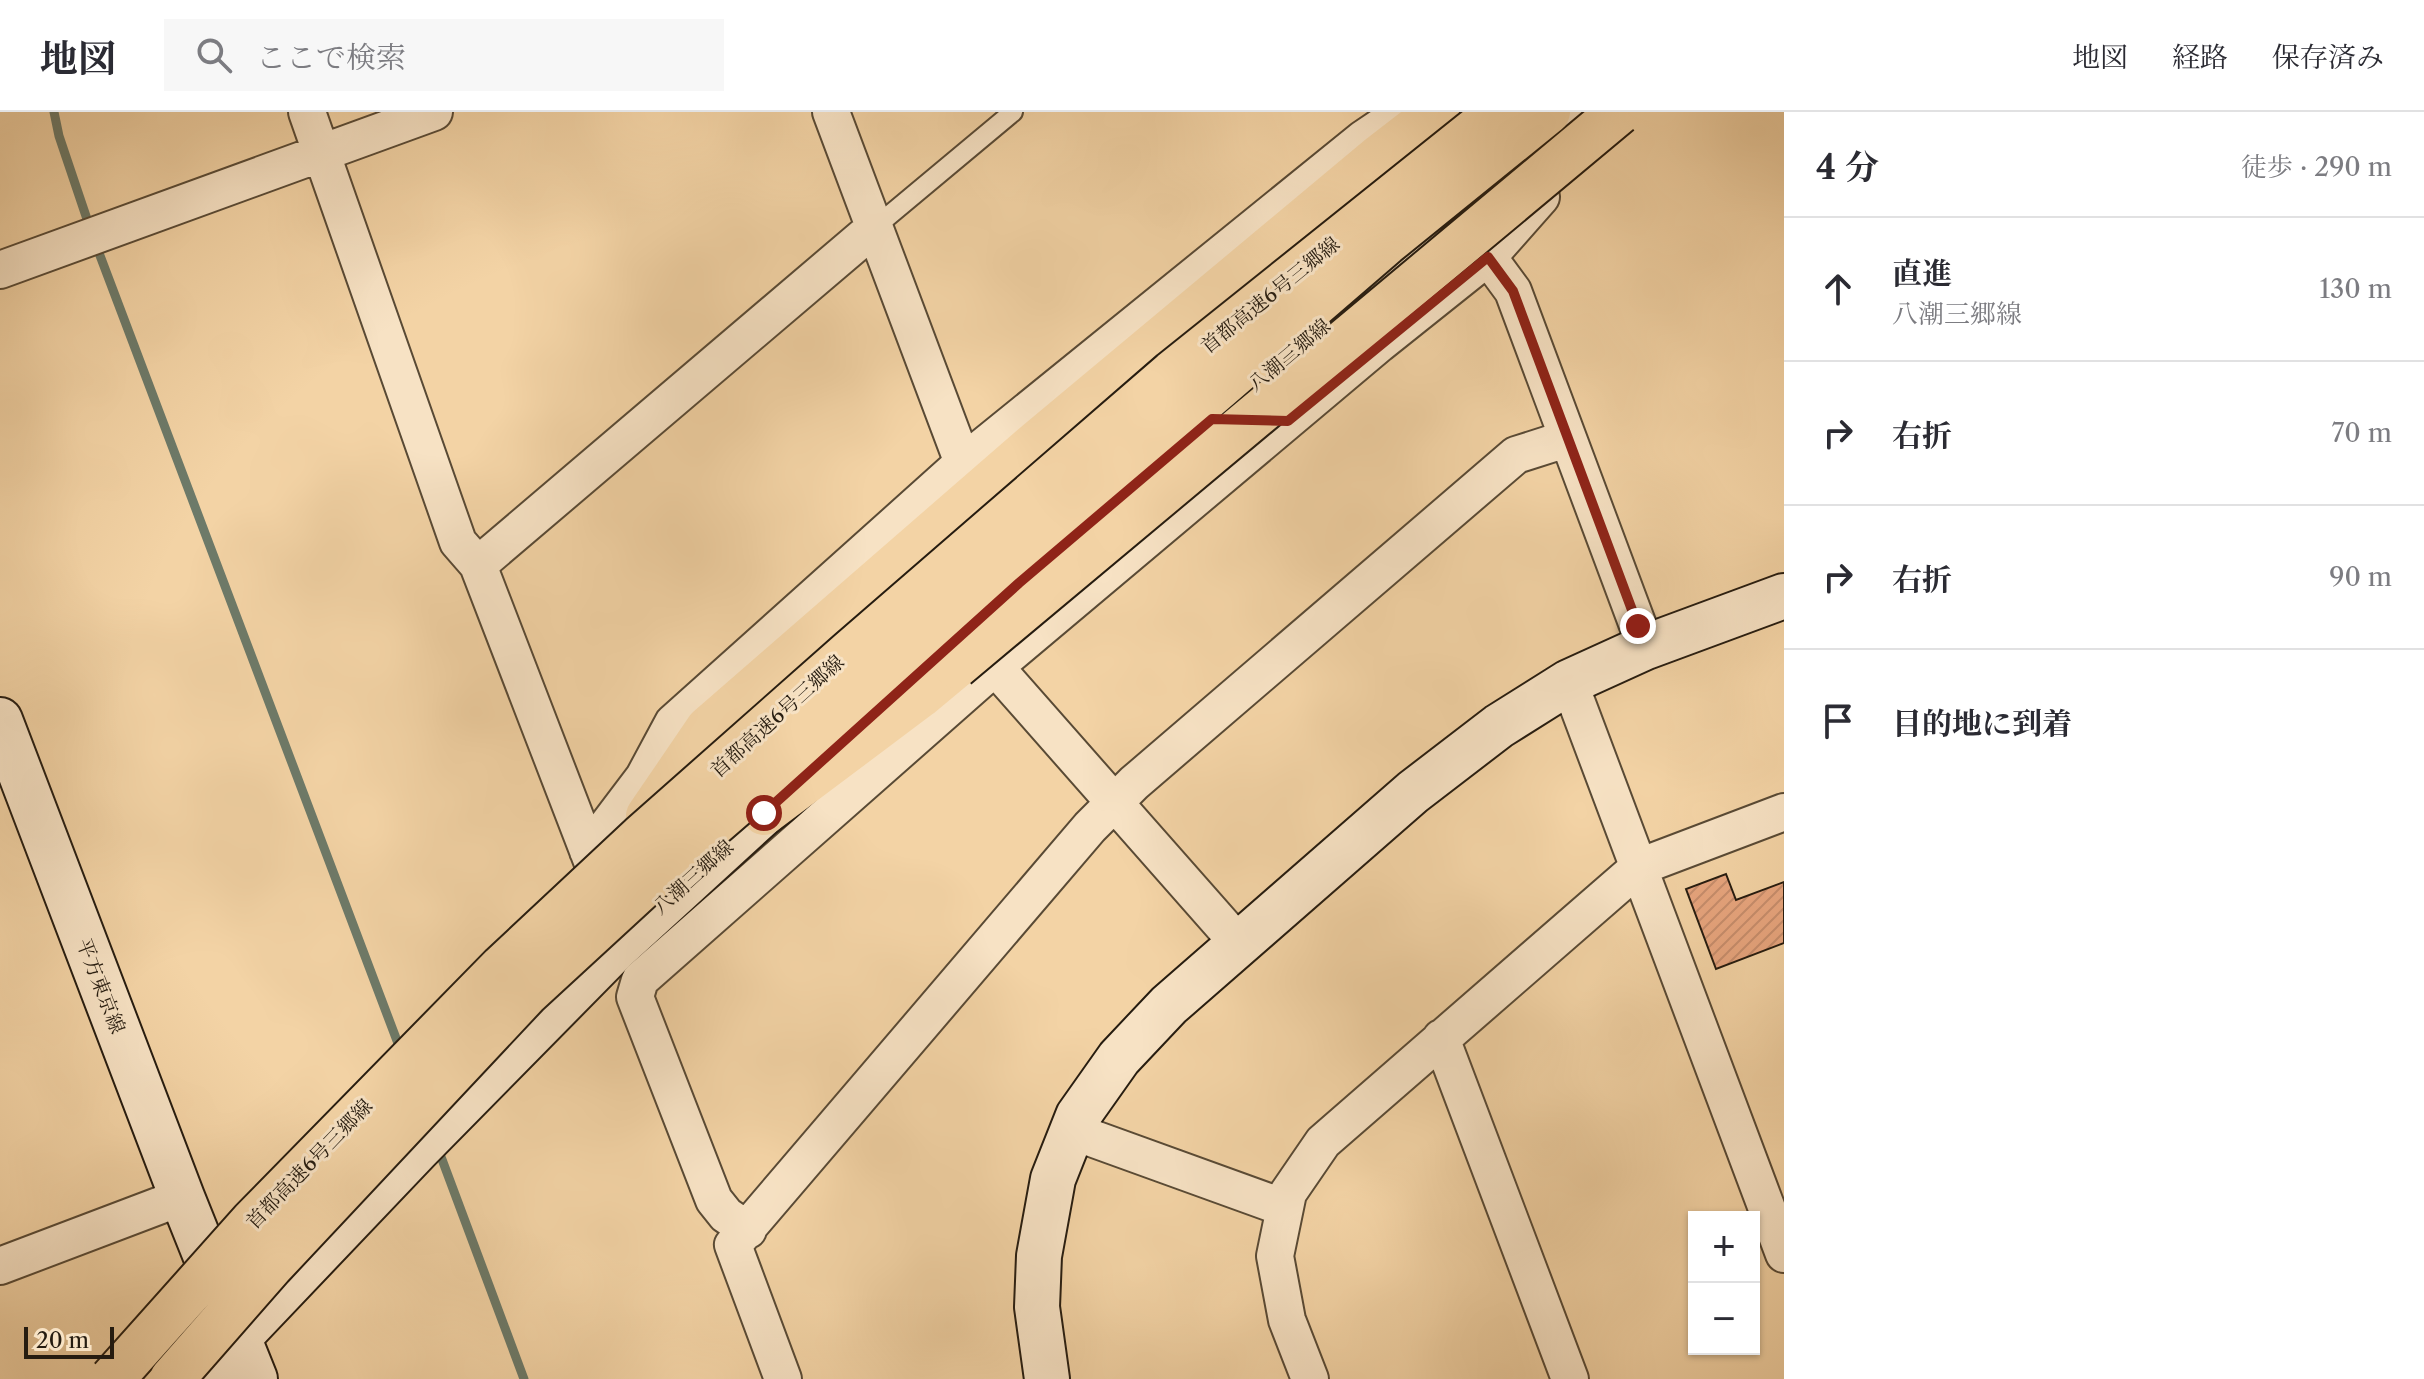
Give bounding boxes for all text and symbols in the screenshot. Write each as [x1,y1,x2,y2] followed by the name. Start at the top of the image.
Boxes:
[164,19,724,91] search box
[192,33,236,77] icon: search
[40,35,116,82] text: 地図
[256,39,406,76] text: ここで検索
[2072,40,2128,74] text: 地図
[2172,40,2228,74] text: 経路
[2272,40,2384,74] text: 保存済み
[1816,146,1879,188] text: 4 分
[2241,151,2392,183] text: 徒歩 · 290 m
[1196,232,1344,358] street label: 首都高速6号三郷線
[1892,255,1952,292] text: 直進
[1816,267,1860,311] icon: ahead
[2319,273,2392,305] text: 130 m
[1892,298,2022,330] text: 八潮三郷線
[1243,314,1335,396] street label: 八潮三郷線
[1816,411,1860,455] icon: right
[1892,417,1952,454] text: 右折
[2332,417,2392,449] text: 70 m
[1816,555,1860,599] icon: right
[1892,561,1952,598] text: 右折
[2329,561,2392,593] text: 90 m
[1620,608,1656,644] route end
[705,650,849,782] street label: 首都高速6号三郷線
[1816,699,1860,743] icon: arrive
[1892,705,2072,742] text: 目的地に到着
[746,795,782,831] route start
[648,835,738,919] street label: 八潮三郷線
[72,935,130,1037] street label: 平方東京線
[241,1094,377,1234] street label: 首都高速6号三郷線
[1688,1211,1760,1355] map controls
[1688,1211,1760,1283] button: +
[1688,1283,1760,1355] button: −
[24,1323,114,1359] scale bar
[36,1327,89,1354] text: 20 m

